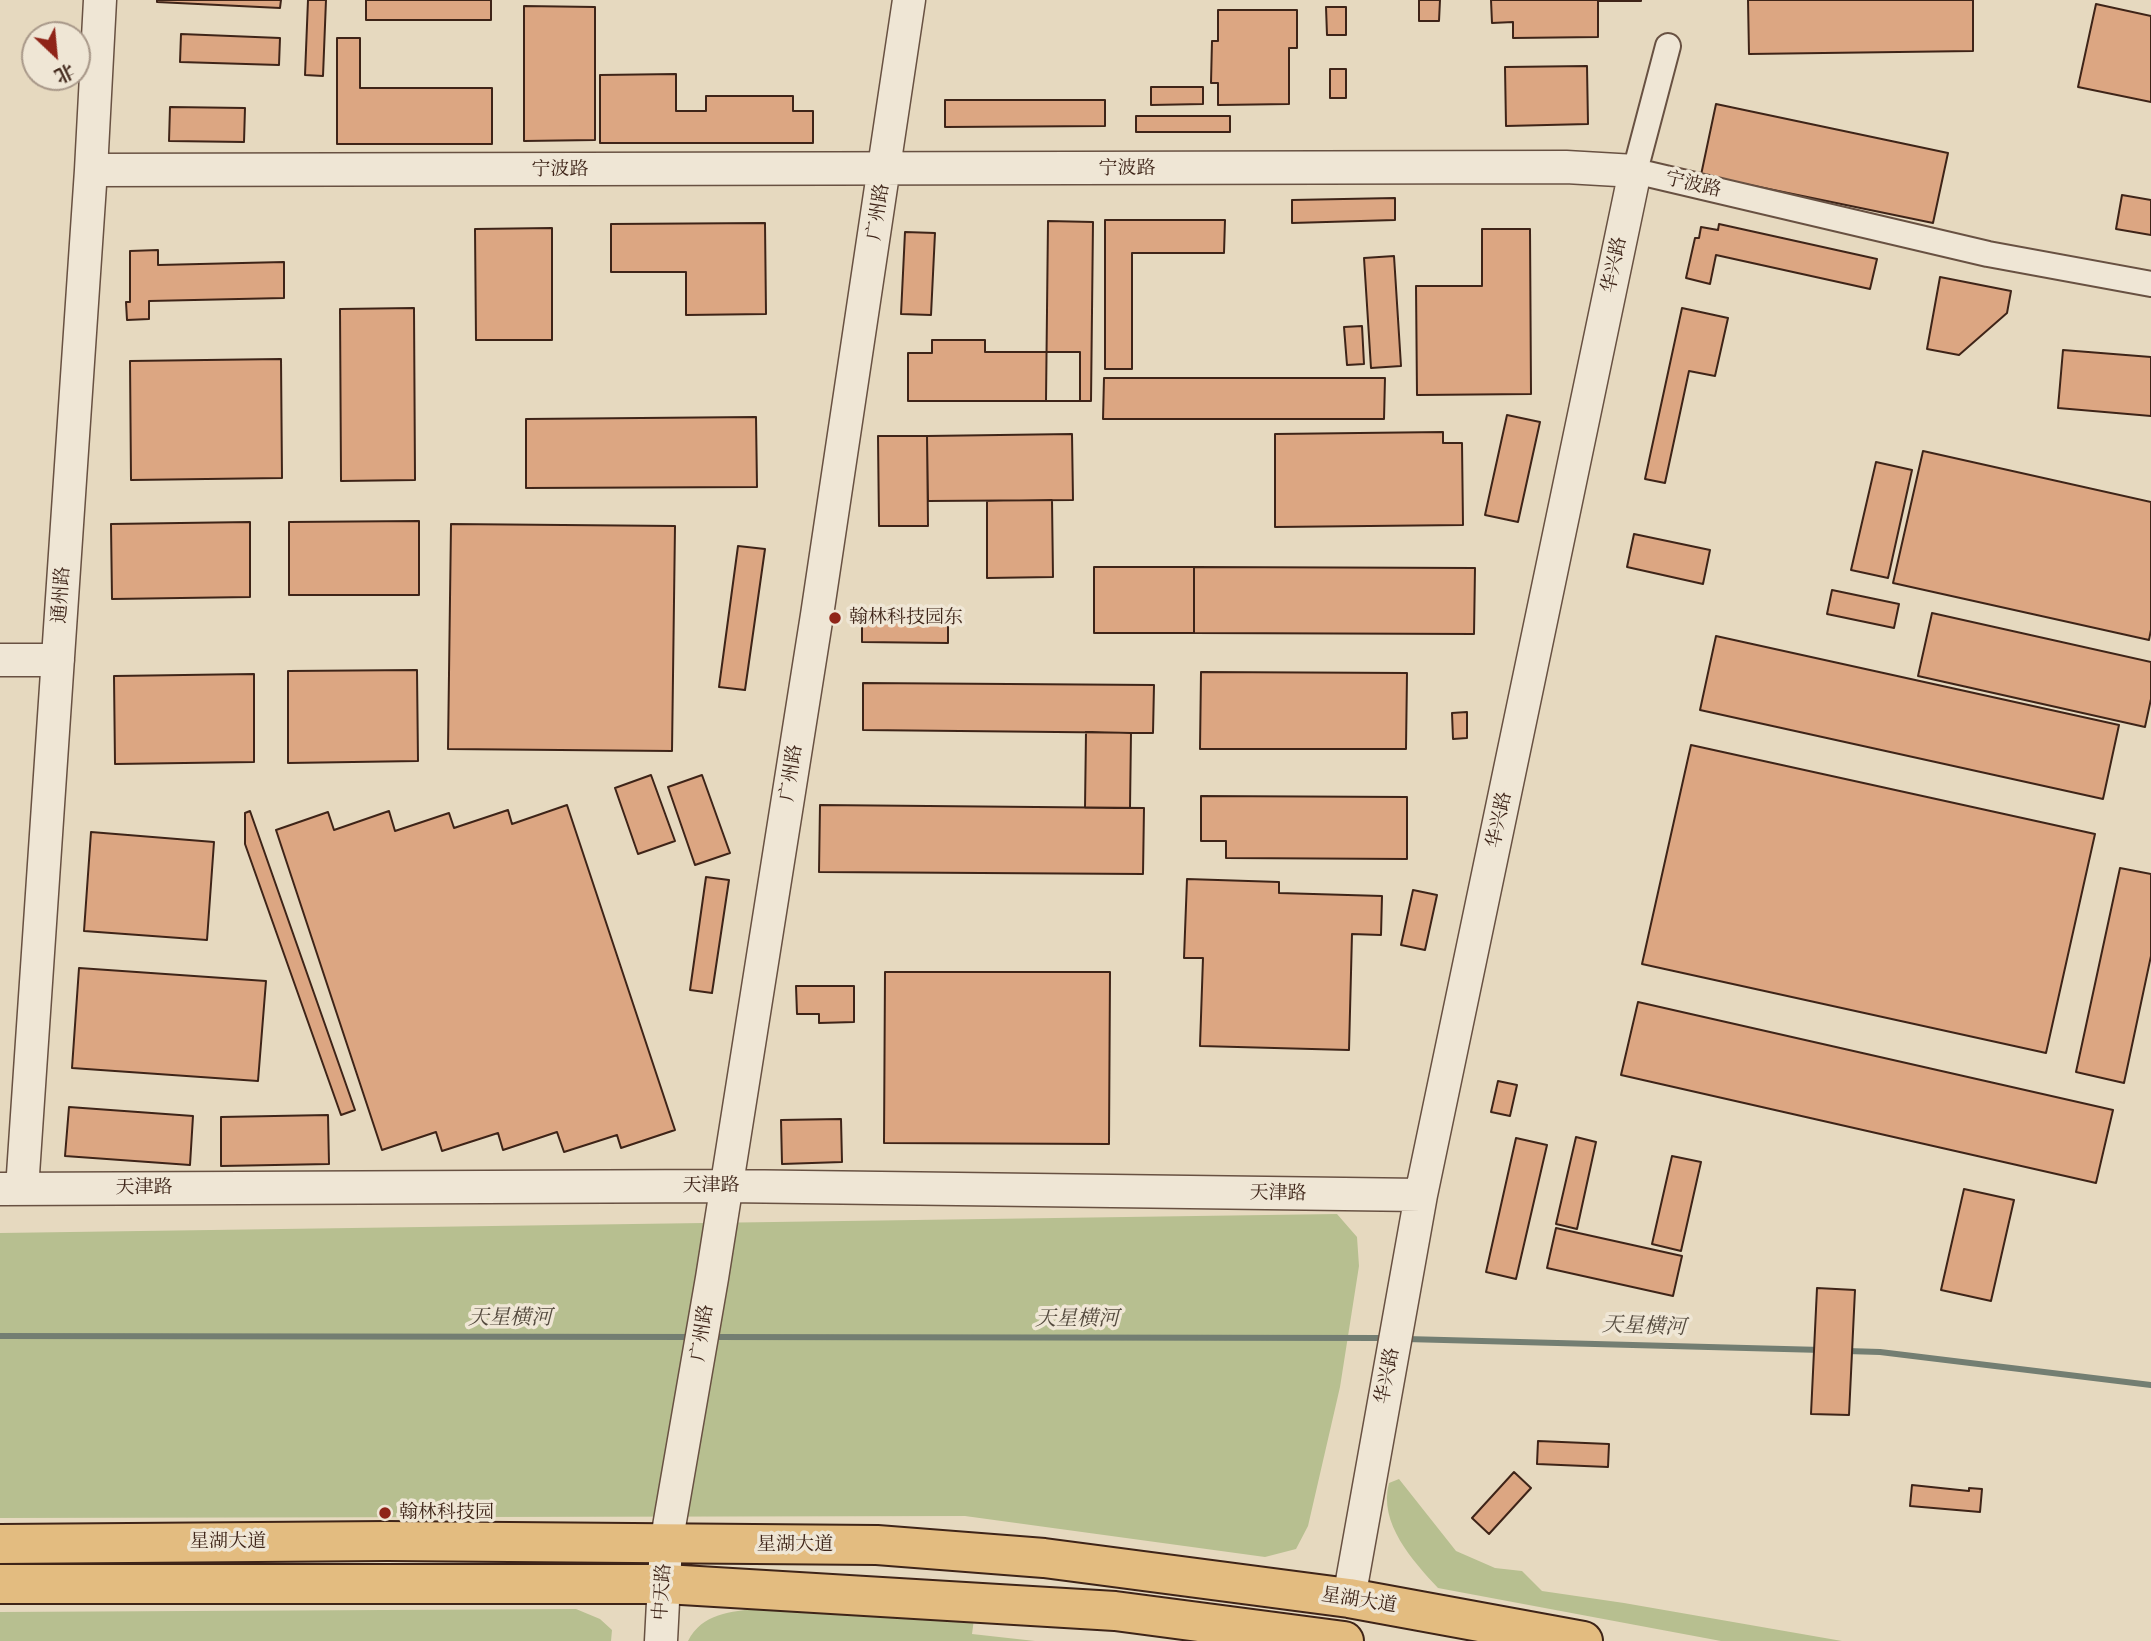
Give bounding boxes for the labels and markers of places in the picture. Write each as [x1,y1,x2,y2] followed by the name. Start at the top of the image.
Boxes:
[849,607,963,629] place label: 翰林科技园东
[827,610,843,626] marker: 翰林科技园东
[399,1502,494,1524] place label: 翰林科技园
[377,1505,393,1521] marker: 翰林科技园

